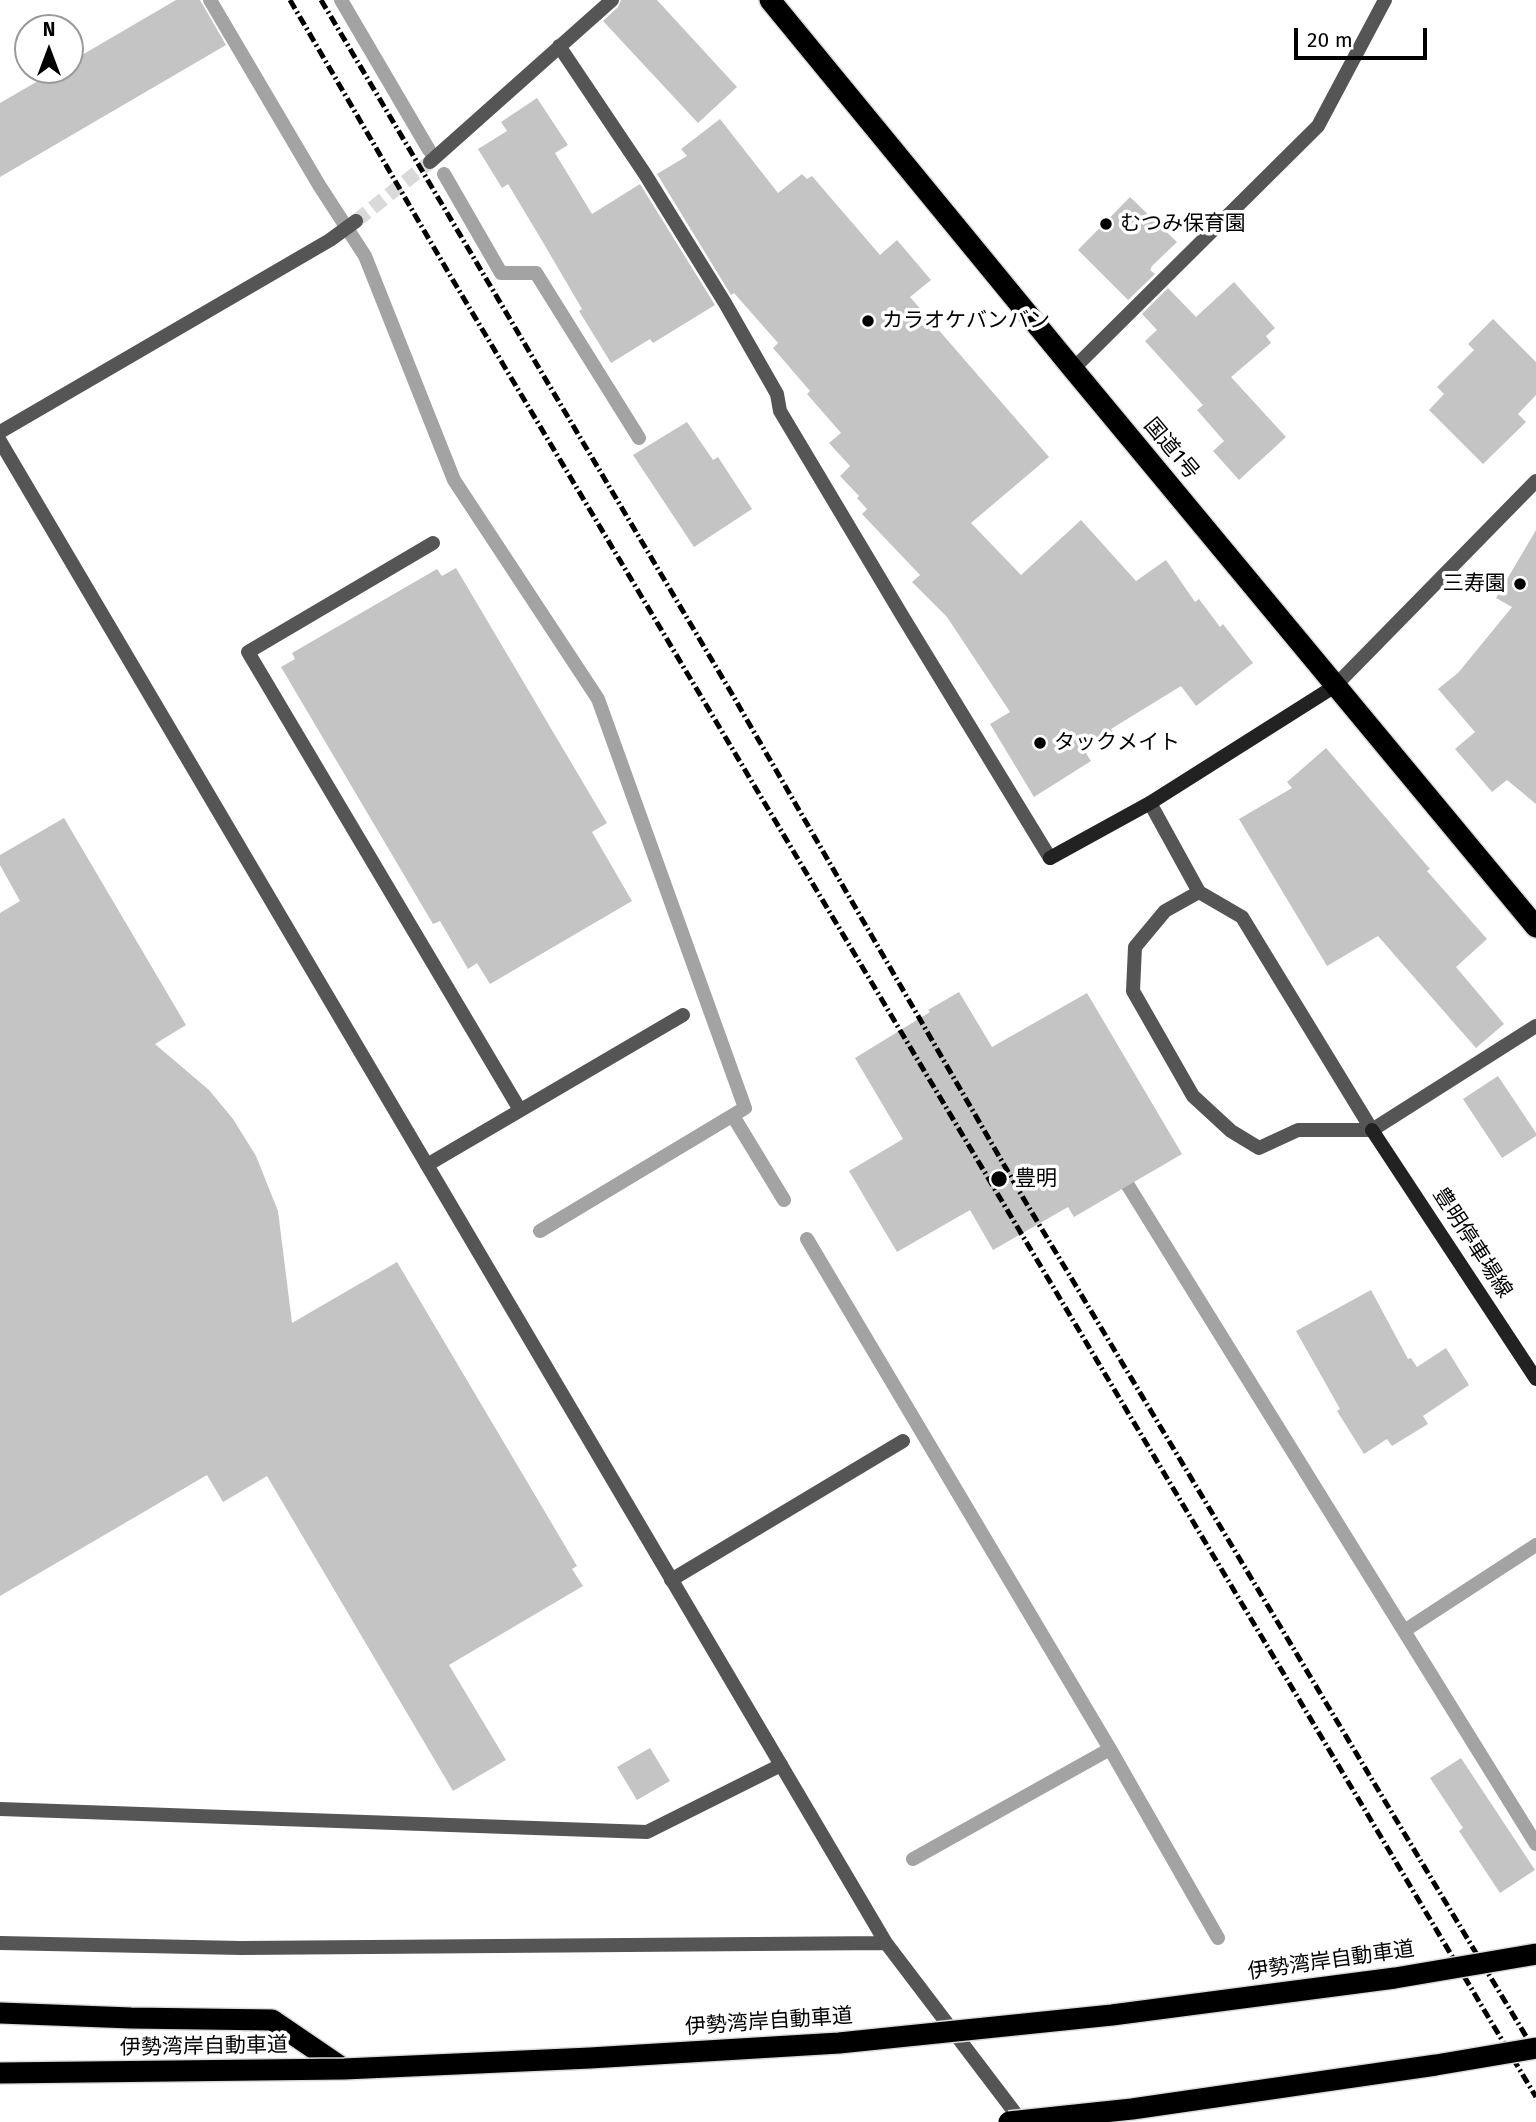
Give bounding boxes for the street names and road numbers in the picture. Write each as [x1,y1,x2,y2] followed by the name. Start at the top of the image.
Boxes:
[1138,413,1204,485] street label: 国道1号
[1427,1183,1517,1303] street label: 豊明停車場線
[1246,1937,1416,1985] street label: 伊勢湾岸自動車道
[684,2004,854,2040] street label: 伊勢湾岸自動車道
[120,2033,288,2061] street label: 伊勢湾岸自動車道

